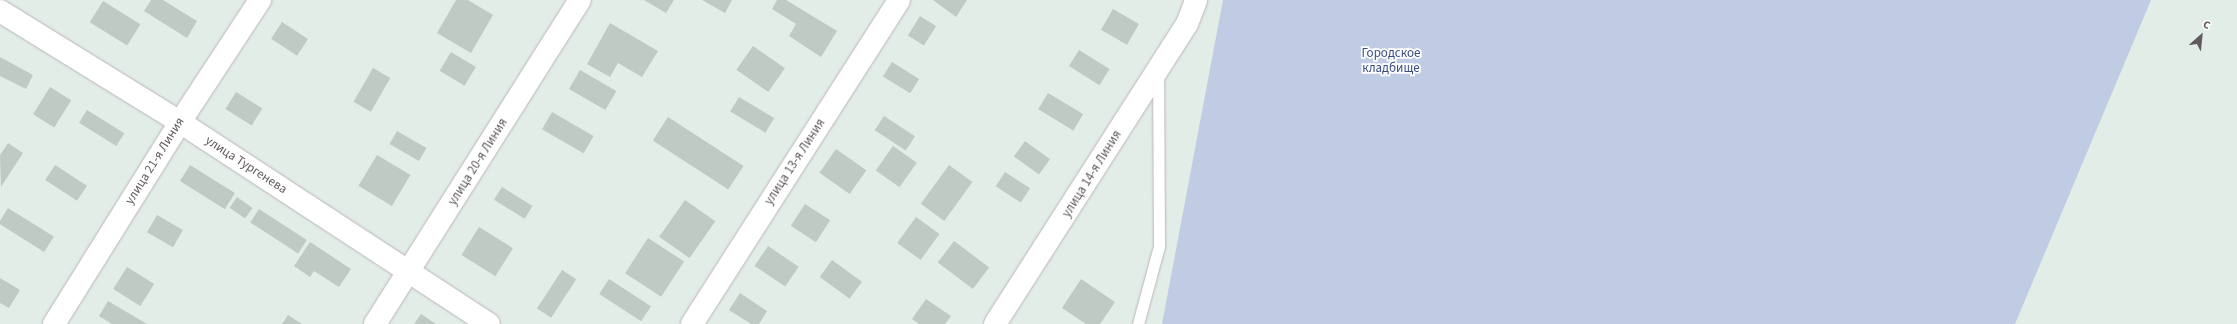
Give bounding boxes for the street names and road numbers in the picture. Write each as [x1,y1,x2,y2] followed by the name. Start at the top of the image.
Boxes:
[122,115,188,207] street label: улица 21-я Линия
[445,116,511,208] street label: улица 20-я Линия
[761,116,829,208] street label: улица 13-я Линия
[1059,128,1125,220] street label: улица 14-я Линия
[202,133,290,197] street label: улица Тургенева

